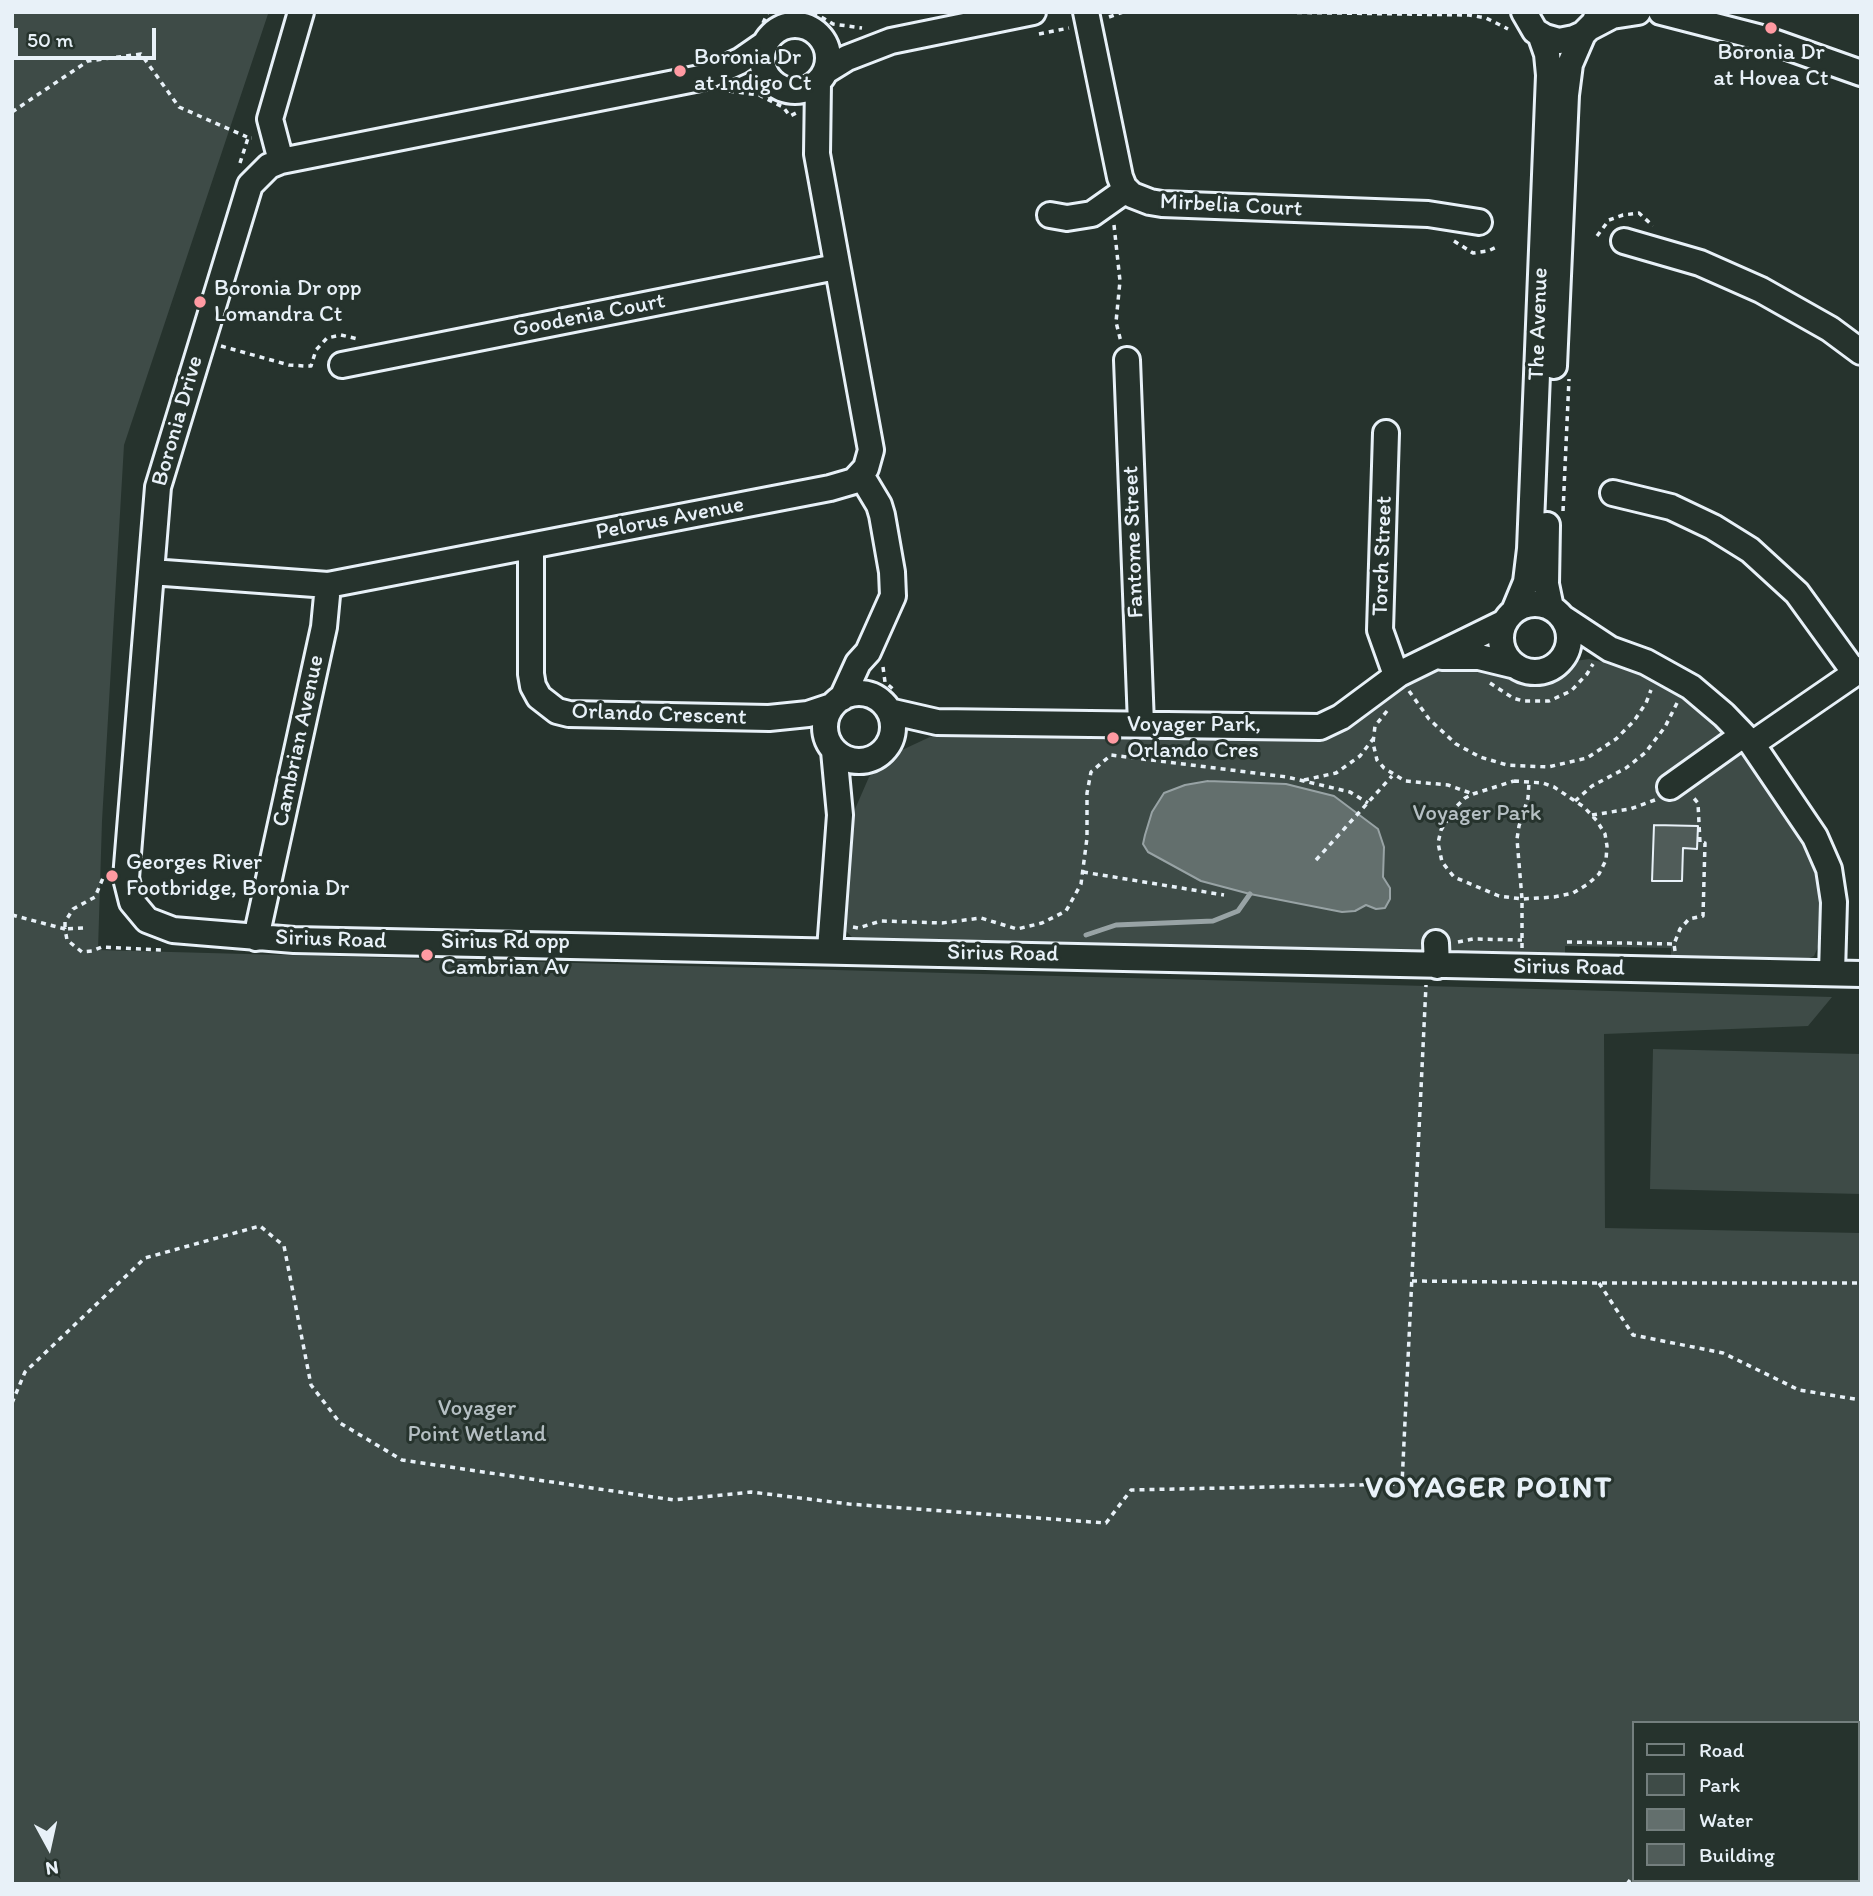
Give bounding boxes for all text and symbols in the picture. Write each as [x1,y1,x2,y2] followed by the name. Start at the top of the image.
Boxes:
[18,14,159,58] scale bar
[1763,20,1779,36] marker: Boronia Dr at Hovea Ct
[27,27,73,52] text: 50 m
[1713,39,1829,93] place label: Boronia Dr at Hovea Ct
[694,44,812,98] place label: Boronia Dr at Indigo Ct
[672,63,688,79] marker: Boronia Dr at Indigo Ct
[1159,188,1303,224] street label: Mirbelia Court
[1523,267,1555,381] street label: The Avenue
[214,275,362,329] place label: Boronia Dr opp Lomandra Ct
[510,288,668,344] street label: Goodenia Court
[192,294,208,310] marker: Boronia Dr opp Lomandra Ct
[146,353,210,489] street label: Boronia Drive
[1118,465,1150,619] street label: Fantome Street
[593,491,747,547] street label: Pelorus Avenue
[1367,495,1399,617] street label: Torch Street
[267,652,331,830] street label: Cambrian Avenue
[571,698,747,732] street label: Orlando Crescent
[1127,711,1261,765] place label: Voyager Park, Orlando Cres
[1105,730,1121,746] marker: Voyager Park, Orlando Cres
[1413,800,1541,828] park label: Voyager Park
[126,849,349,903] place label: Georges River Footbridge, Boronia Dr
[104,868,120,884] marker: Georges River Footbridge, Boronia Dr
[275,924,387,956] street label: Sirius Road
[441,928,570,982] place label: Sirius Rd opp Cambrian Av
[947,939,1059,969] street label: Sirius Road
[419,947,435,963] marker: Sirius Rd opp Cambrian Av
[1513,953,1625,983] street label: Sirius Road
[408,1395,546,1449] park label: Voyager Point Wetland
[1367,1471,1611,1507] district label: VOYAGER POINT
[1632,1721,1859,1882] legend
[1699,1737,1744,1762] text: Road
[1699,1772,1740,1797] text: Park
[1699,1807,1753,1832] text: Water
[14,1812,84,1882] north arrow
[1699,1842,1775,1867] text: Building
[44,1856,60,1881] text: N

